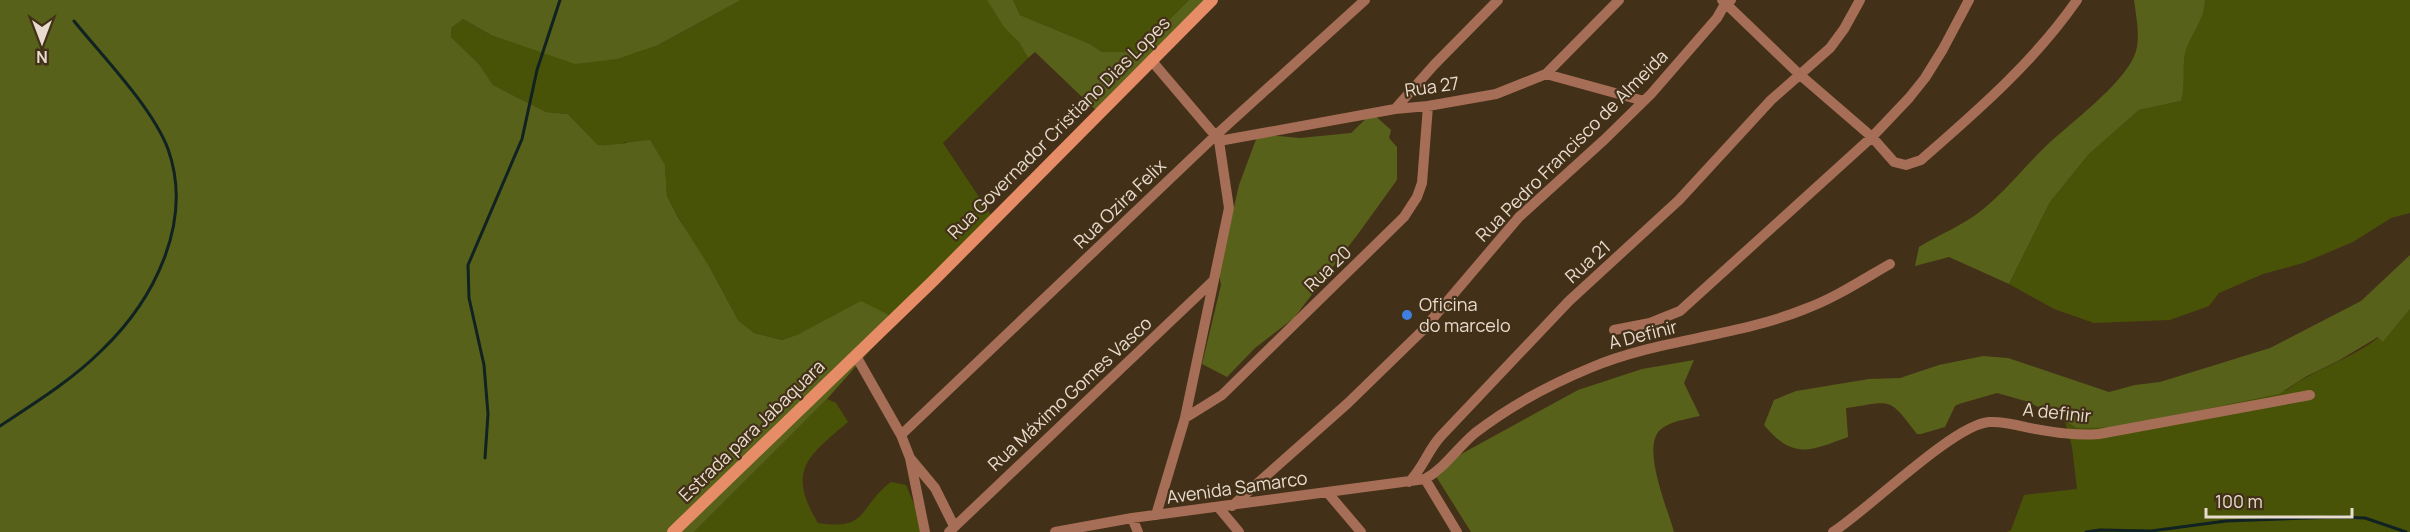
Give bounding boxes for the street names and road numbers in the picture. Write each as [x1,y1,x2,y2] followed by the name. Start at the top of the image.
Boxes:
[942,11,1175,244] street label: Rua Governador Cristiano Dias Lopes
[1470,44,1673,247] street label: Rua Pedro Francisco de Almeida
[1403,70,1461,102] street label: Rua 27
[1068,153,1171,253] street label: Rua Ozira Felix
[1560,235,1615,288] street label: Rua 21
[1299,240,1356,297] street label: Rua 20
[982,311,1156,476] street label: Rua Máximo Gomes Vasco
[1606,314,1680,354] street label: A Definir
[673,354,829,506] street label: Estrada para Jabaquara
[2022,396,2093,428] street label: A definir
[1165,465,1309,509] street label: Avenida Samarco

